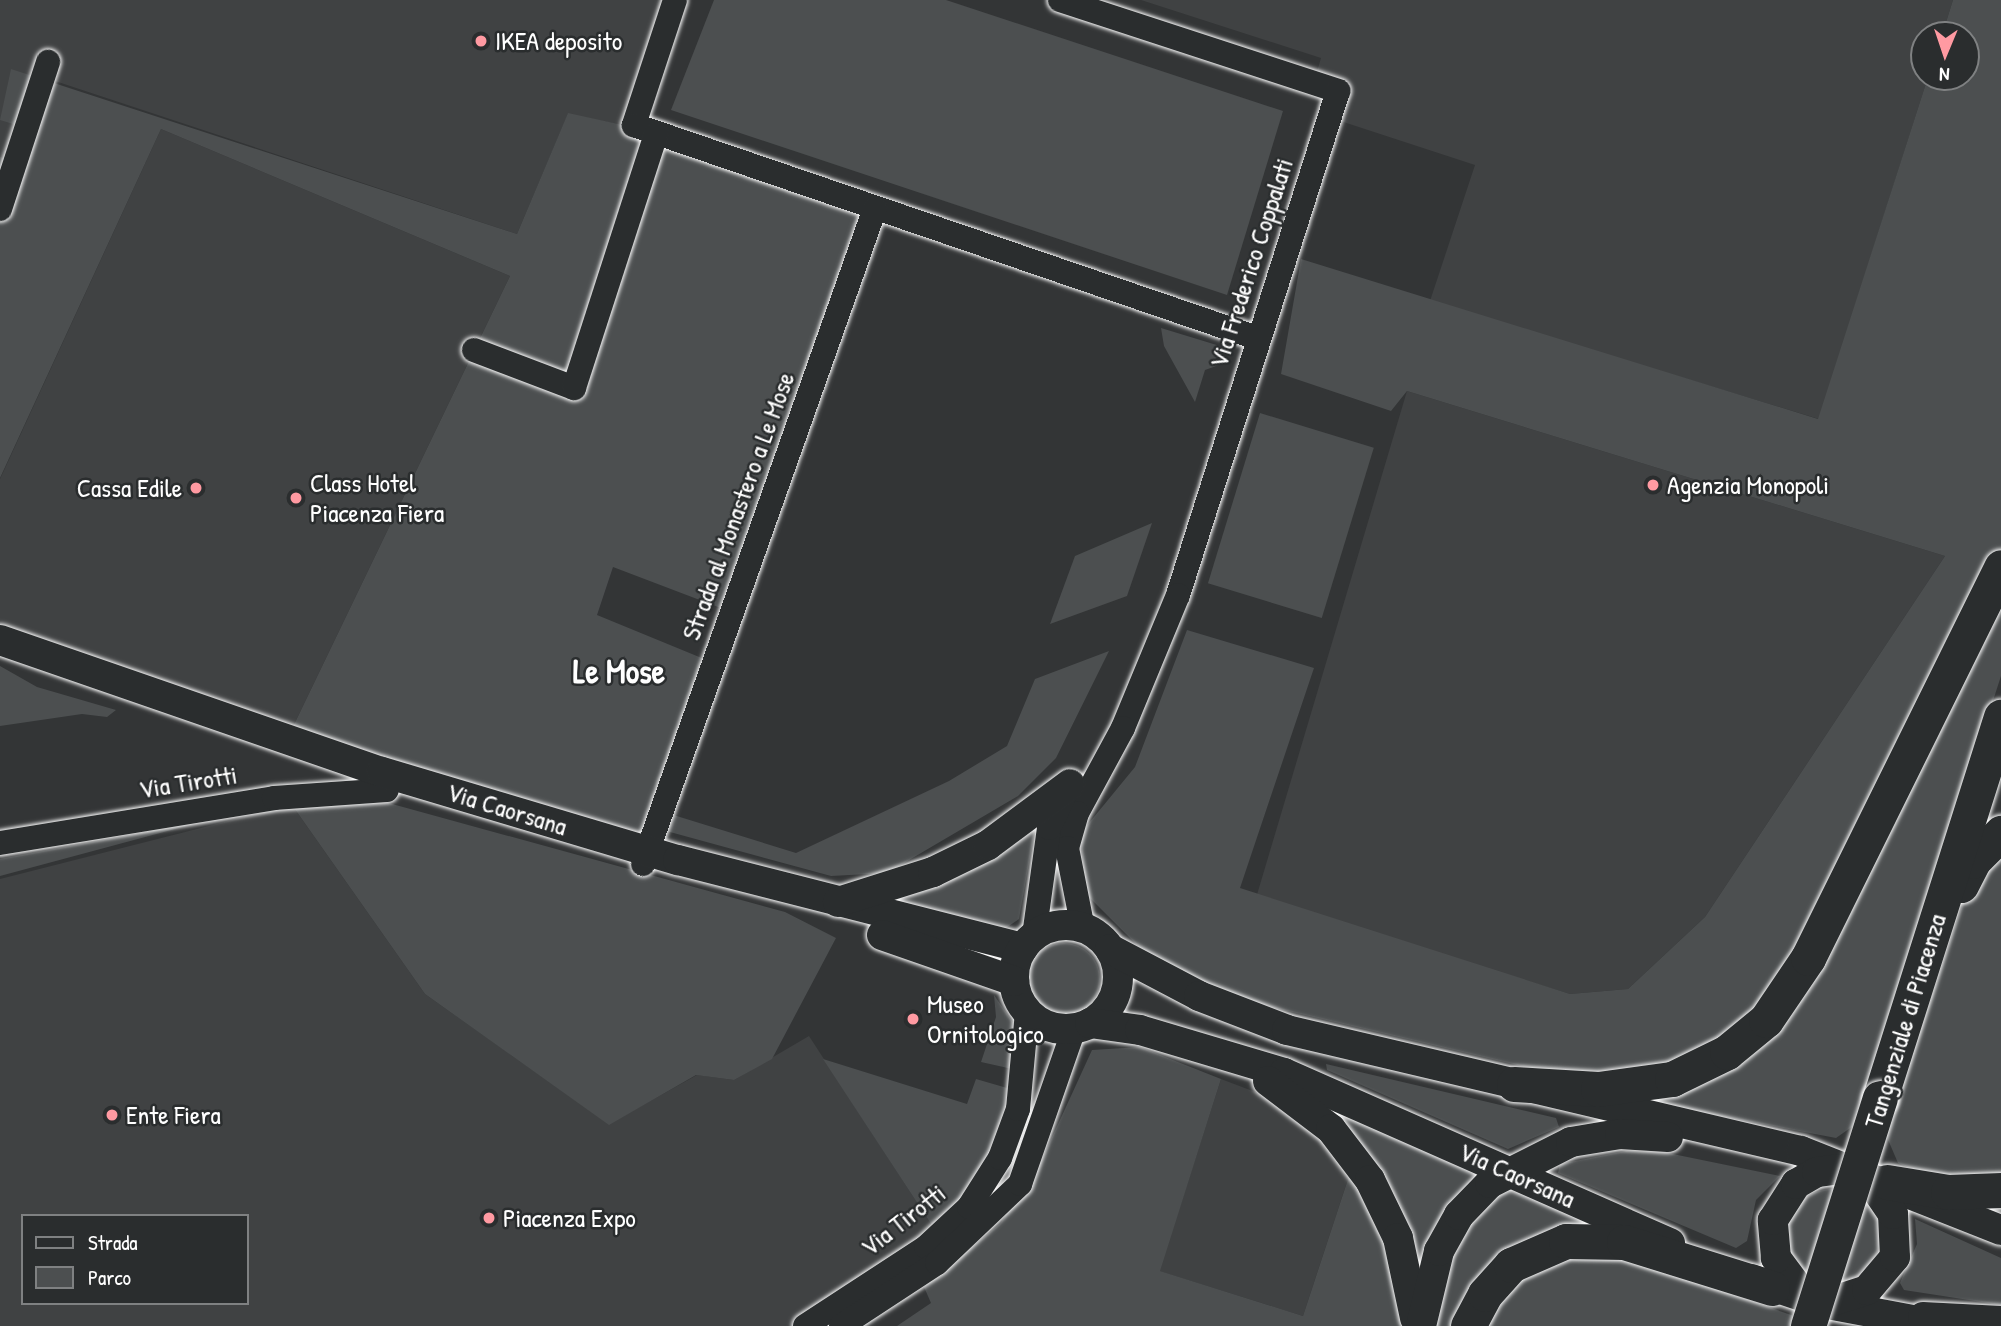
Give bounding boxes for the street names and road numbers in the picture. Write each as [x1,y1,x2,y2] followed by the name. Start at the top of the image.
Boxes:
[1202,154,1300,372] street label: Via Frederico Coppalati
[675,368,801,644] street label: Strada al Monastero a Le Mose
[137,759,239,805] street label: Via Tirotti
[443,776,571,842] street label: Via Caorsana
[1858,910,1952,1132] street label: Tangenziale di Piacenza
[1454,1136,1580,1214] street label: Via Caorsana
[854,1177,952,1263] street label: Via Tirotti

